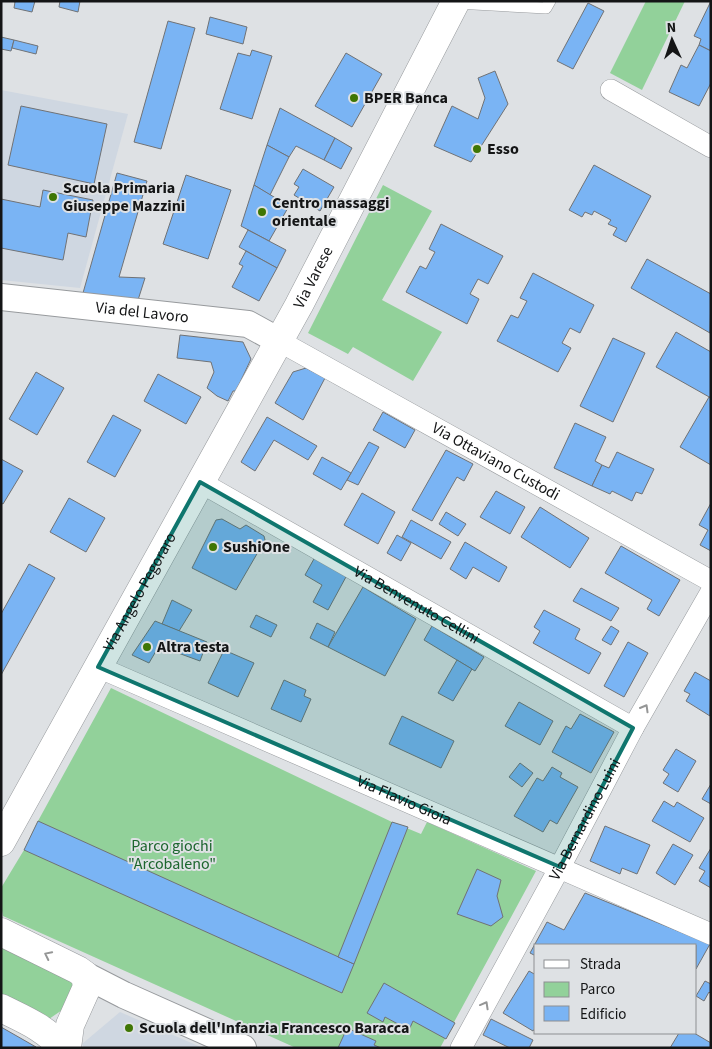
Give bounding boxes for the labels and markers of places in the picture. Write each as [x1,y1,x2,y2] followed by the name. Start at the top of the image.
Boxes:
[364,87,448,109] place label: BPER Banca
[348,92,360,104] marker: BPER Banca
[487,138,519,160] place label: Esso
[471,143,483,155] marker: Esso
[63,177,185,217] place label: Scuola Primaria Giuseppe Mazzini
[47,191,59,203] marker: Scuola Primaria Giuseppe Mazzini
[272,192,389,232] place label: Centro massaggi orientale
[256,206,268,218] marker: Centro massaggi orientale
[223,536,290,558] place label: SushiOne
[207,541,219,553] marker: SushiOne
[156,636,230,658] place label: Altra testa
[141,641,153,653] marker: Altra testa
[139,1017,409,1039] place label: Scuola dell'Infanzia Francesco Baracca
[123,1022,135,1034] marker: Scuola dell'Infanzia Francesco Baracca

